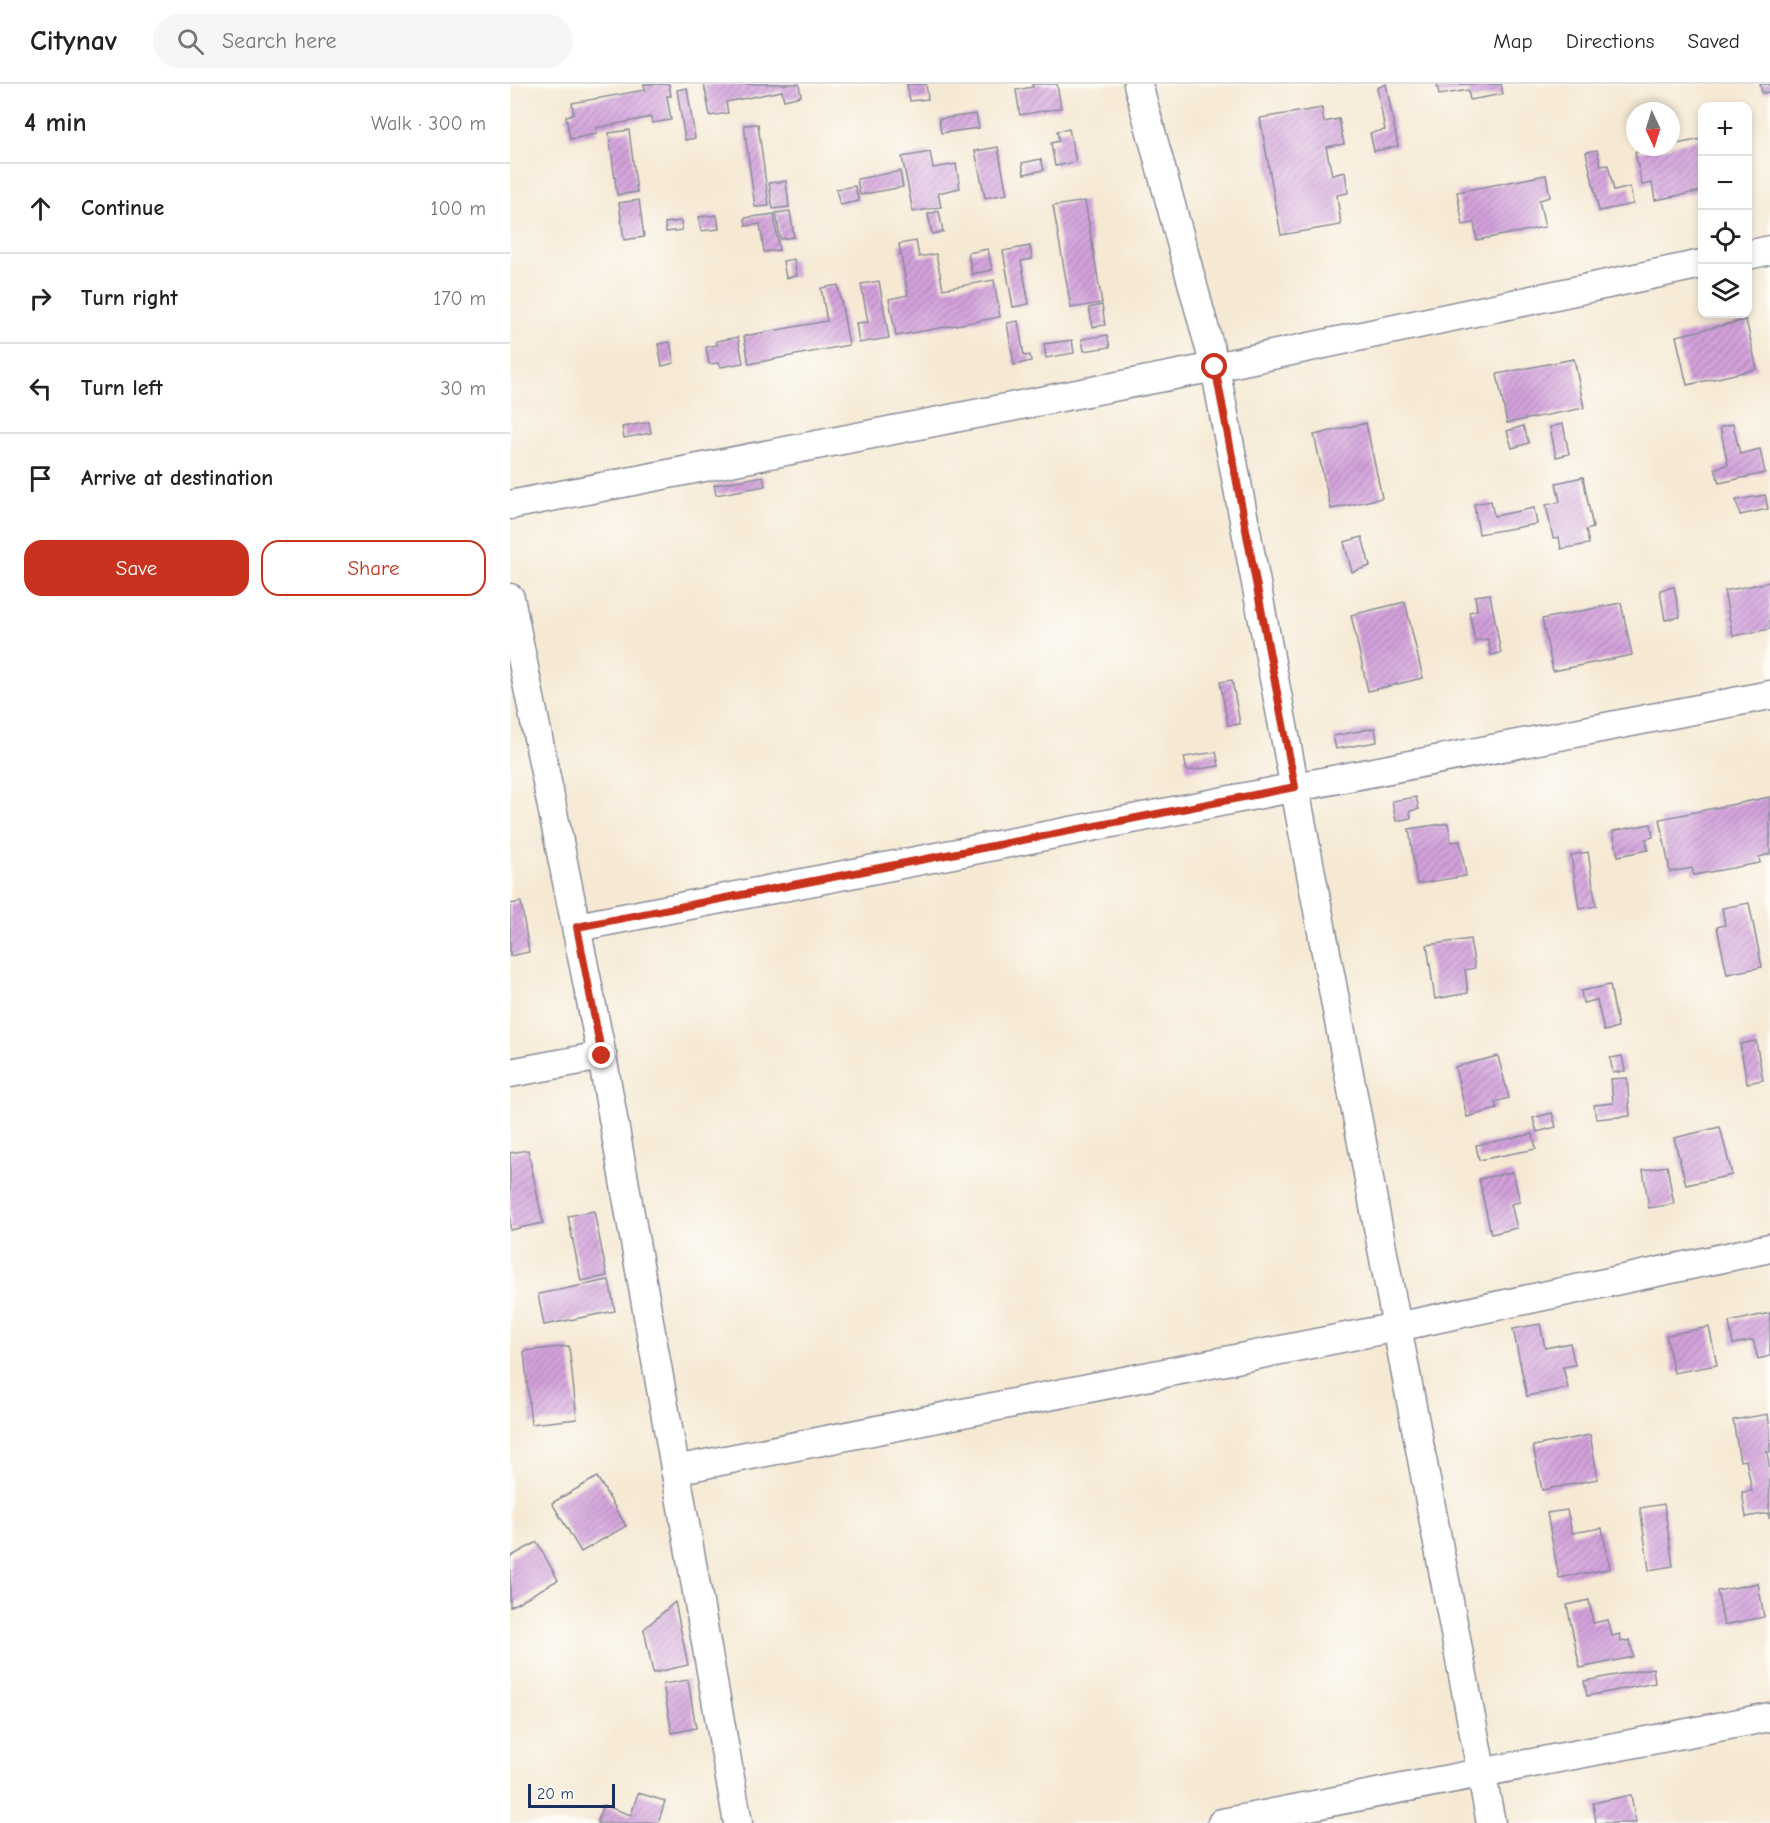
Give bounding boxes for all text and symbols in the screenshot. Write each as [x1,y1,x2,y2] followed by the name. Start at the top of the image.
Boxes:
[153,14,573,68] search box
[30,25,117,57] text: Citynav
[174,25,207,58] icon: search
[222,28,336,54] text: Search here
[1493,29,1533,53] text: Map
[1566,29,1655,53] text: Directions
[1688,29,1740,53] text: Saved
[1626,102,1680,156] north arrow
[1698,102,1752,318] map controls
[1698,102,1752,156] button: +
[24,108,87,138] text: 4 min
[371,112,486,135] text: Walk · 300 m
[1698,156,1752,210] button: −
[24,192,57,225] icon: ahead
[81,195,164,221] text: Continue
[431,197,486,220] text: 100 m
[1698,210,1752,264] button: locate
[1698,264,1752,318] button: layers
[24,282,57,315] icon: right
[81,285,178,311] text: Turn right
[433,287,486,310] text: 170 m
[1201,353,1227,379] route start
[24,372,57,405] icon: left
[81,375,163,401] text: Turn left
[440,377,486,400] text: 30 m
[24,462,57,495] icon: arrive
[81,465,273,491] text: Arrive at destination
[24,540,249,596] button: Save
[261,540,486,596] button: Share
[588,1042,614,1068] route end
[528,1781,615,1808] scale bar
[537,1785,574,1803] text: 20 m

